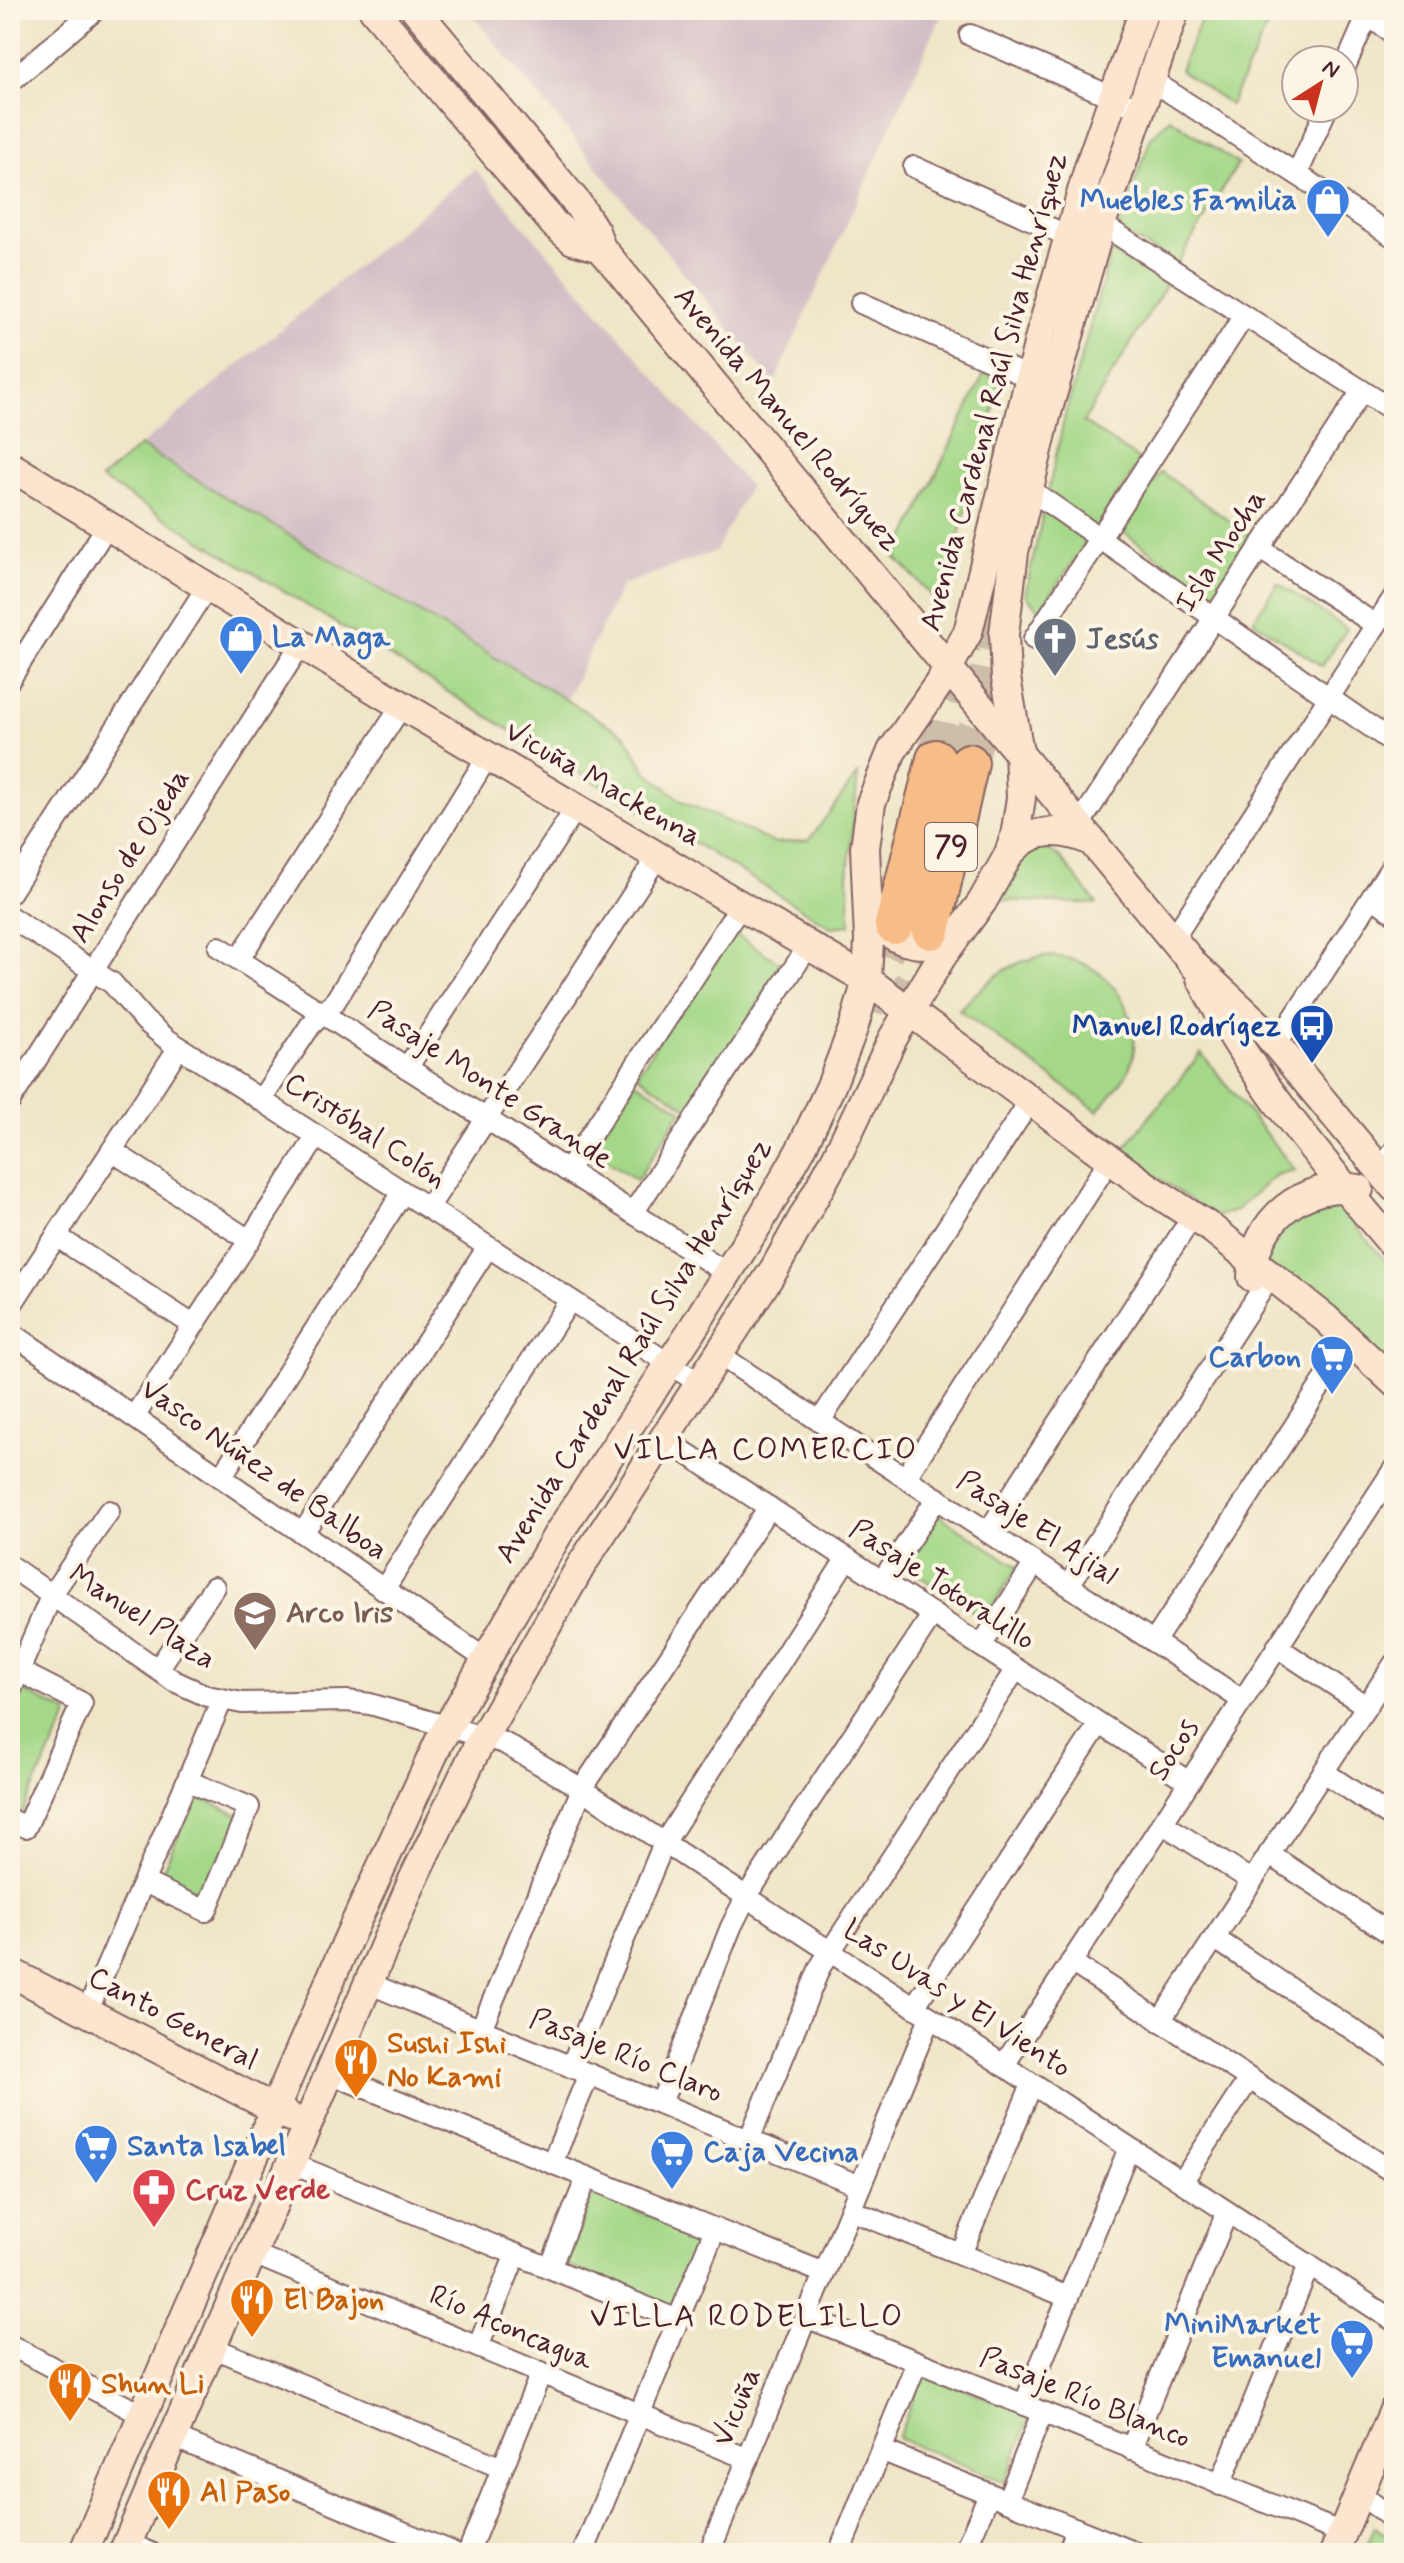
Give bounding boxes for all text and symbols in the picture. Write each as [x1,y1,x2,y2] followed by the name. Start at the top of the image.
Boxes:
[1280,44,1360,124] north arrow
[1316,54,1345,85] text: N
[911,148,1077,636] street label: Avenida Cardenal Raúl Silva Henríquez
[1304,176,1352,239] shop icon: Muebles Familia
[1080,181,1297,220] place label: Muebles Familia
[664,278,910,560] street label: Avenida Manuel Rodríguez
[1167,482,1275,620] street label: Isla Mocha
[217,613,265,676] shop icon: La Maga
[1031,615,1079,678] church icon: Jesús
[272,618,391,660] place label: La Maga
[1086,620,1159,659] place label: Jesús
[498,712,708,856] street label: Vicuña Mackenna
[61,761,199,951] street label: Alonso de Ojeda
[925,823,977,871] road number: 79
[360,991,620,1179] street label: Pasaje Monte Grande
[1288,1002,1336,1065] bus stop icon: Manuel Rodrígez
[1072,1007,1281,1047] place label: Manuel Rodrígez
[276,1064,454,1198] street label: Cristóbal Colón
[487,1131,781,1571] street label: Avenida Cardenal Raúl Silva Henríquez
[1308,1333,1356,1396] supermarket icon: Carbon
[1208,1338,1301,1377] place label: Carbon
[133,1370,395,1570] street label: Vasco Núñez de Balboa
[614,1429,918,1471] district label: VILLA COMERCIO
[949,1461,1125,1595] street label: Pasaje El Ajial
[841,1510,1043,1660] street label: Pasaje Totoralillo
[61,1555,223,1679] street label: Manuel Plaza
[231,1589,279,1652] school or university icon: Arco Iris
[286,1594,394,1633] place label: Arco Iris
[1139,1711,1209,1789] street label: Socos
[835,1911,1079,2087] street label: Las Uvas y El Viento
[81,1958,265,2080] street label: Canto General
[524,2000,728,2112] street label: Pasaje Río Claro
[387,2024,507,2097] place label: Sushi Ishi No Kami
[332,2036,380,2099] restaurant icon: Sushi Ishi No Kami
[72,2122,120,2185] supermarket icon: Santa Isabel
[127,2127,286,2166] place label: Santa Isabel
[648,2128,696,2191] supermarket icon: Caja Vecina
[703,2133,859,2172] place label: Caja Vecina
[130,2166,178,2229] pharmacy icon: Cruz Verde
[185,2171,330,2210] place label: Cruz Verde
[228,2276,276,2339] restaurant icon: El Bajon
[423,2276,600,2380] street label: Río Aconcagua
[283,2281,384,2321] place label: El Bajon
[590,2296,904,2338] district label: VILLA RODELILLO
[1164,2305,1321,2378] place label: MiniMarket Emanuel
[1328,2317,1376,2380] supermarket icon: MiniMarket Emanuel
[974,2338,1196,2458] street label: Pasaje Río Blanco
[46,2360,94,2423] restaurant icon: Shun Li
[704,2362,770,2452] street label: Vicuña
[101,2365,205,2404] place label: Shun Li
[145,2468,193,2531] restaurant icon: Al Paso
[200,2473,290,2512] place label: Al Paso

